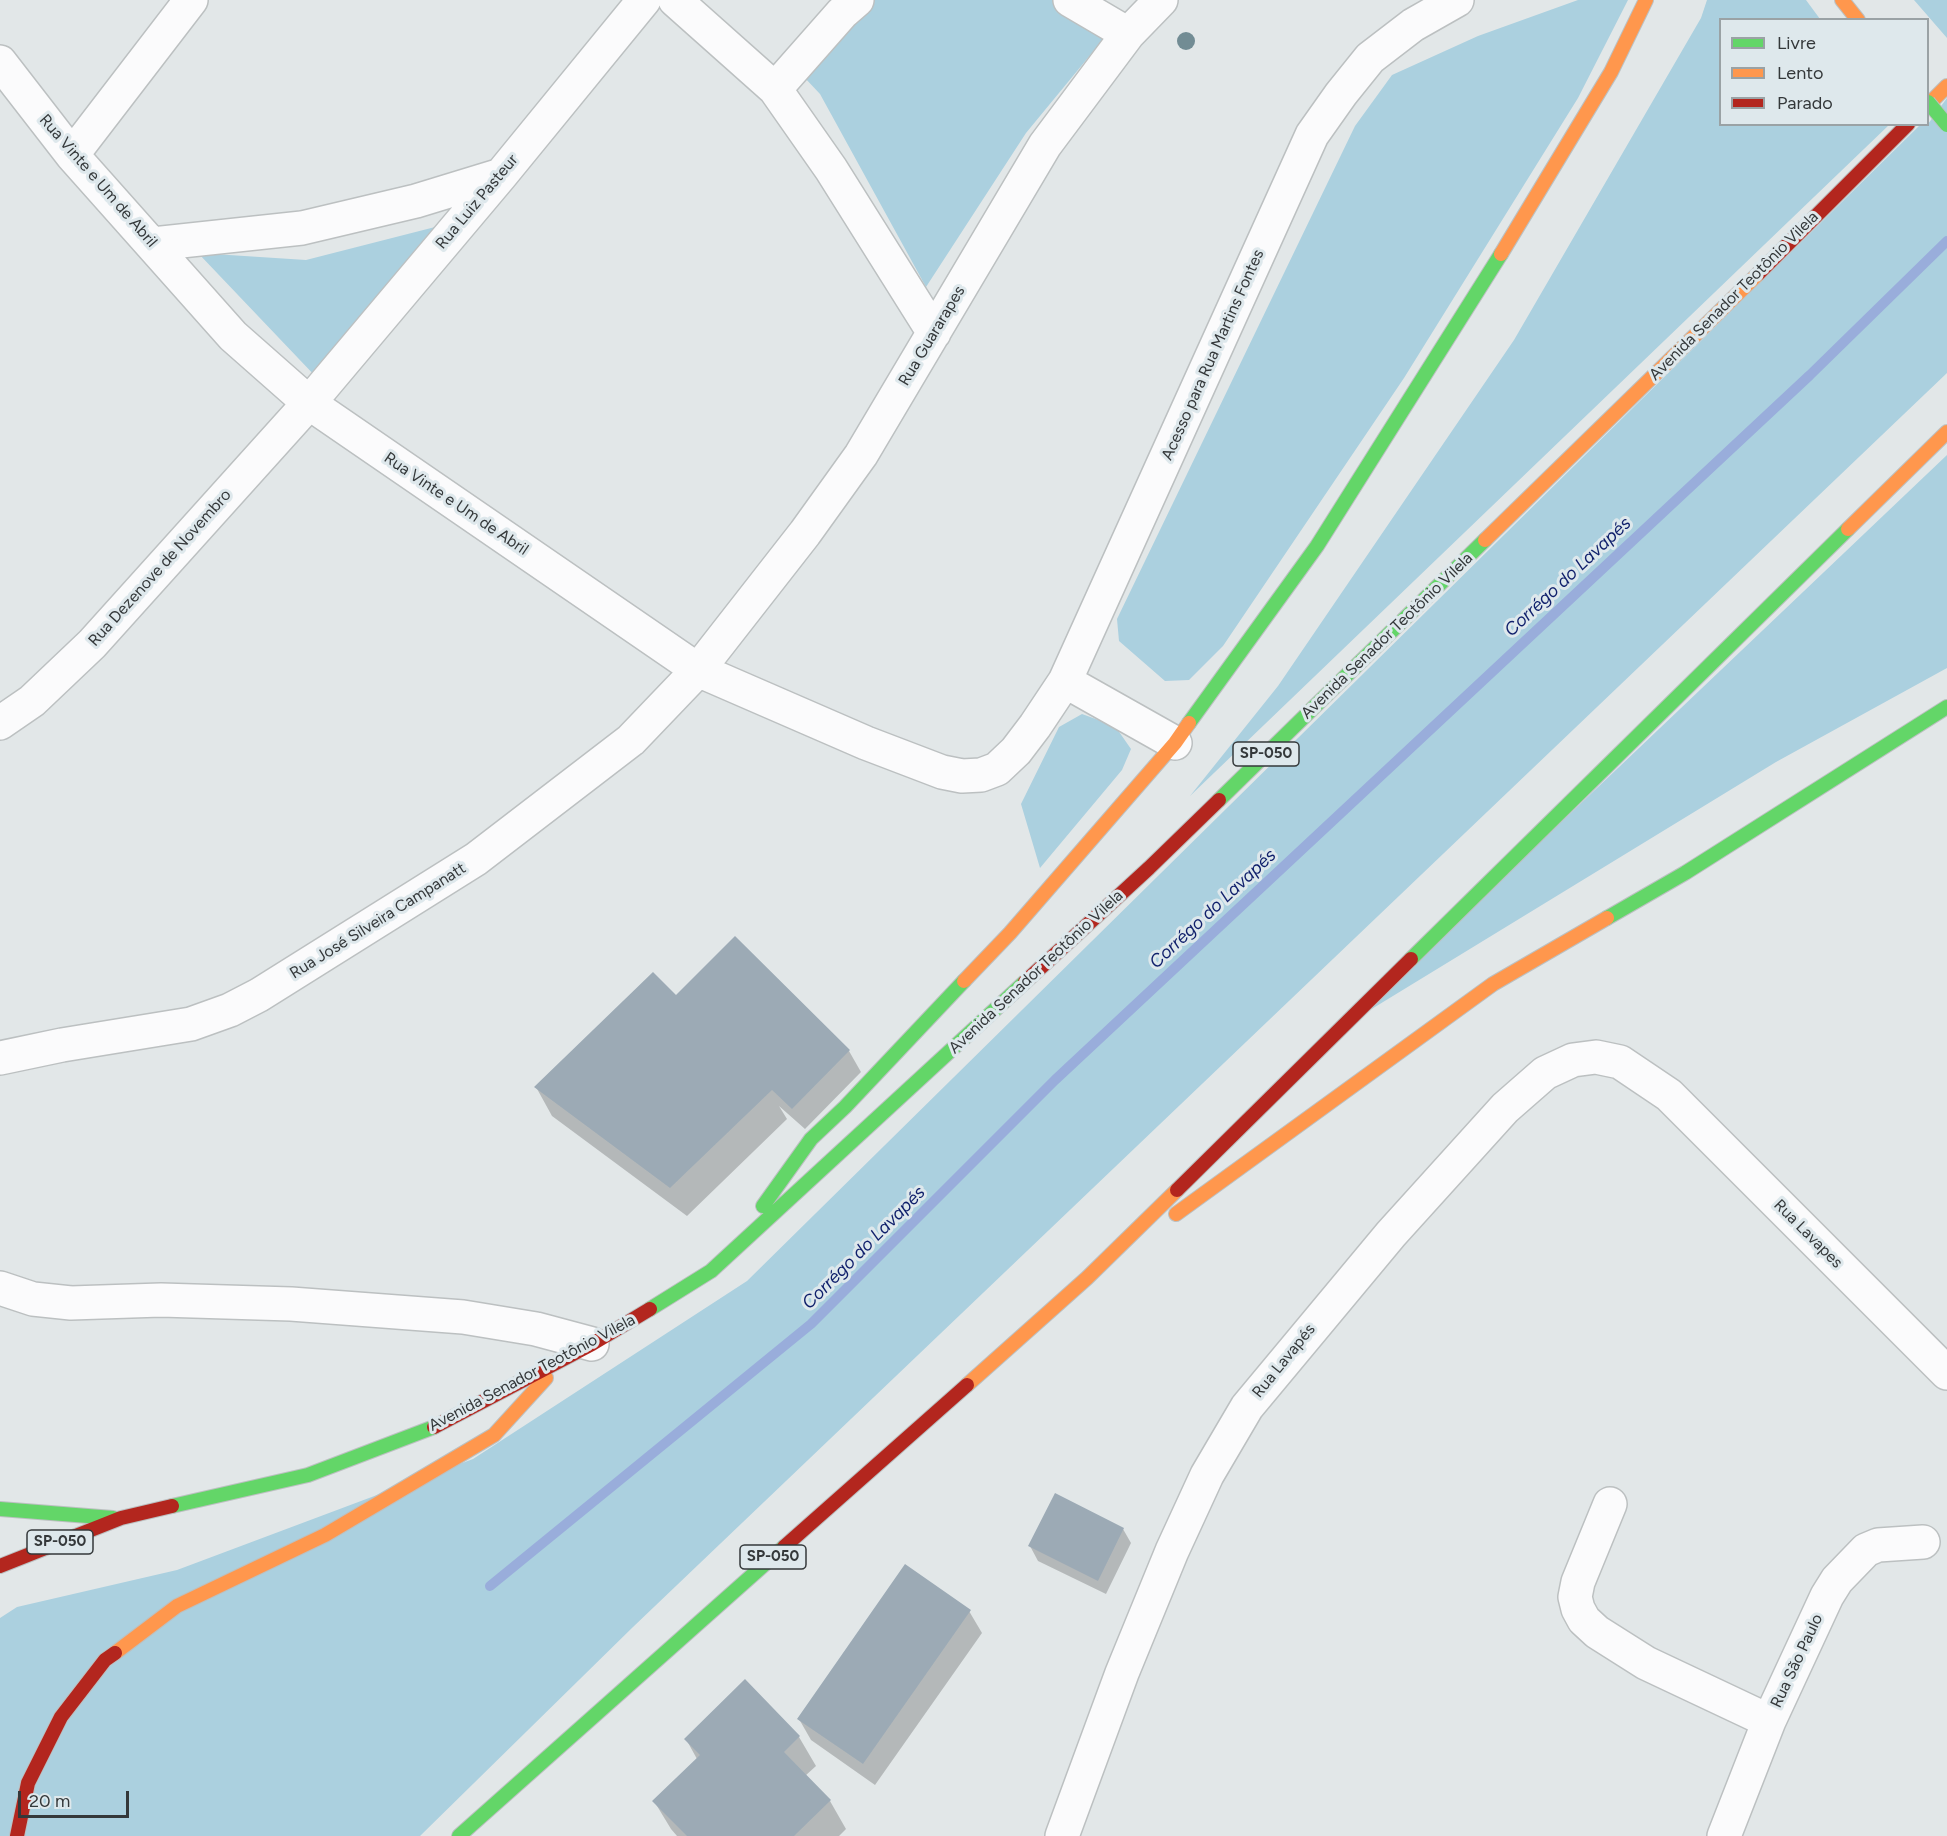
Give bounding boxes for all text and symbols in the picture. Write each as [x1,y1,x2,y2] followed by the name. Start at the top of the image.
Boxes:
[1719,18,1929,126] legend
[1777,32,1816,54] text: Livre
[1777,62,1823,84] text: Lento
[1777,92,1833,114] text: Parado
[35,111,161,251] street label: Rua Vinte e Um de Abril
[432,151,522,253] street label: Rua Luiz Pasteur
[1646,208,1822,384] street label: Avenida Senador Teotônio Vilela
[1158,247,1268,463] street label: Acesso para Rua Martins Fontes
[895,283,969,389] street label: Rua Guararapes
[380,449,532,559] street label: Rua Vinte e Um de Abril
[85,486,235,650] street label: Rua Dezenove de Novembro
[1500,513,1636,641] water label: Corrégo do Lavapés
[1297,549,1477,723] street label: Avenida Senador Teotônio Vilela
[1233,742,1299,766] road number: SP-050
[1145,845,1281,973] water label: Corrégo do Lavapés
[286,859,470,983] street label: Rua José Silveira Campanatt
[945,886,1127,1058] street label: Avenida Senador Teotônio Vilela
[798,1182,930,1314] water label: Corrégo do Lavapés
[1770,1196,1846,1272] street label: Rua Lavapes
[425,1310,639,1436] street label: Avenida Senador Teotônio Vilela
[1248,1320,1320,1402] street label: Rua Lavapés
[27,1530,93,1554] road number: SP-050
[740,1545,806,1569] road number: SP-050
[1767,1611,1827,1711] street label: Rua São Paulo
[21,1779,132,1817] scale bar
[29,1790,70,1812] text: 20 m

